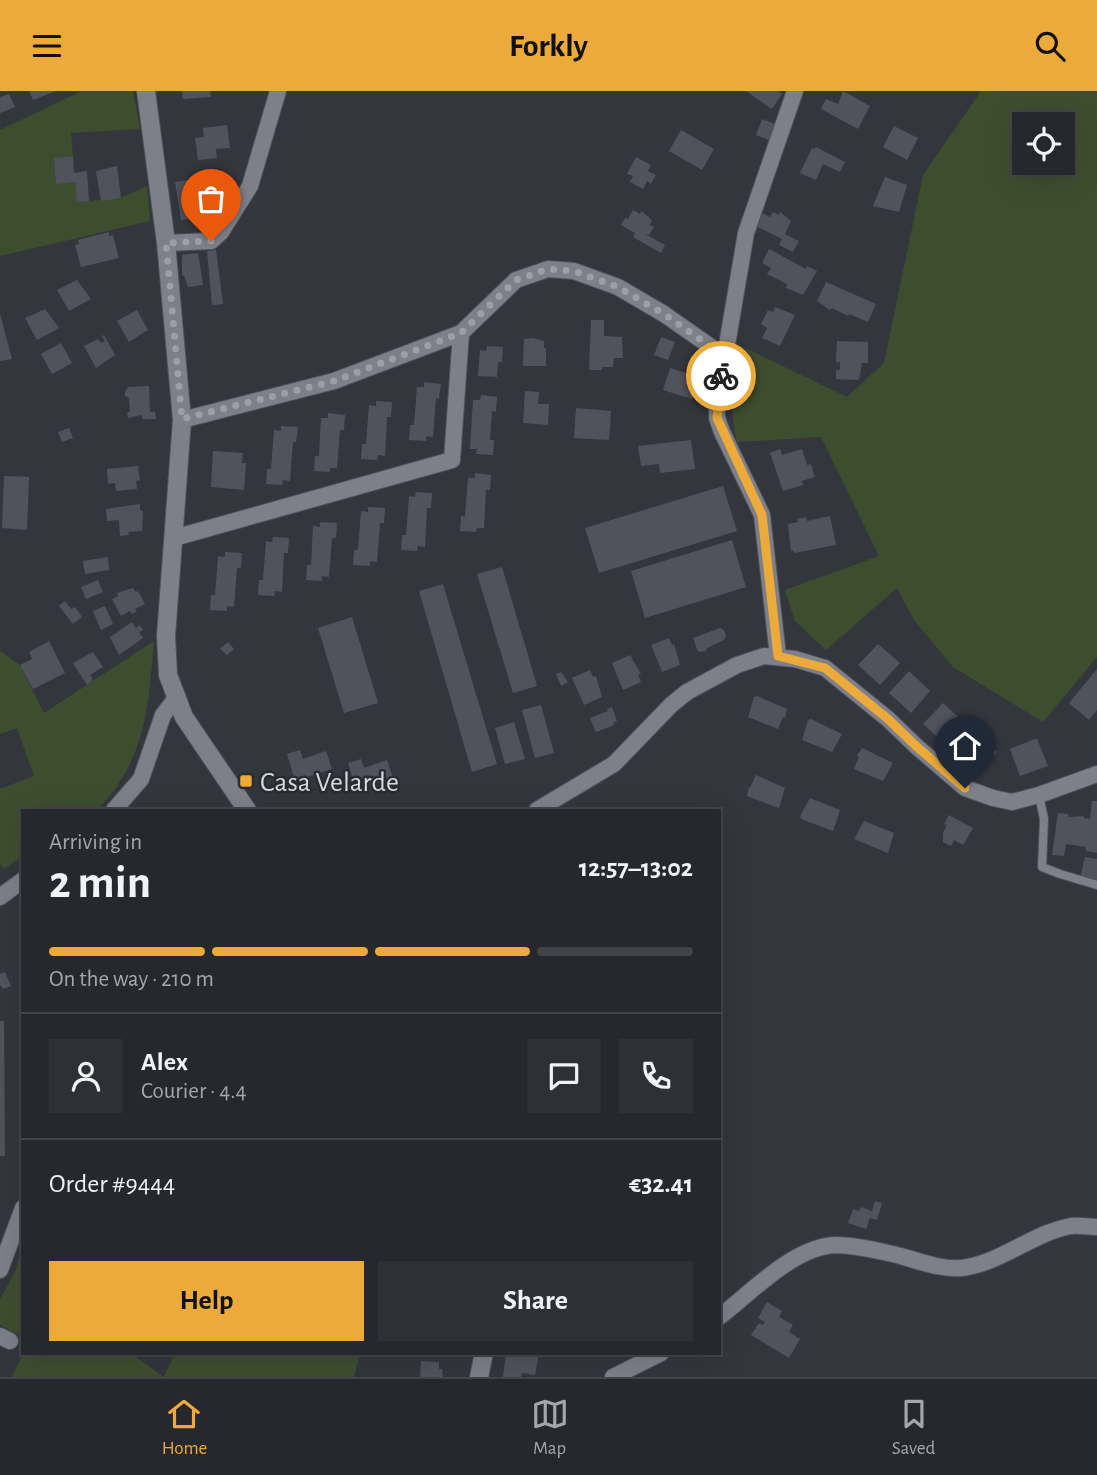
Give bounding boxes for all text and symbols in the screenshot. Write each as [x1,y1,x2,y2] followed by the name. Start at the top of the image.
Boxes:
[28,27,66,65] icon: menu
[1031,27,1069,65] icon: search
[509,30,588,62] text: Forkly
[1012,112,1075,175] map controls
[1012,112,1075,175] button: locate
[181,169,241,241] pin
[192,180,230,218] icon: bag
[686,341,756,411] courier
[702,357,740,395] icon: bike
[935,716,995,788] pin
[946,727,984,765] icon: home
[260,769,399,797] place label: Casa Velarde
[238,773,254,789] marker: Casa Velarde
[49,831,142,854] text: Arriving in
[579,855,693,881] text: 12:57–13:02
[49,860,151,906] text: 2 min
[49,968,214,991] text: On the way · 210 m
[49,1039,123,1113] button: person
[527,1039,601,1113] button: chat
[619,1039,693,1113] button: phone
[141,1049,188,1075] text: Alex
[141,1080,247,1103] text: Courier · 4.4
[49,1171,175,1197] text: Order #9444
[629,1171,693,1197] text: €32.41
[49,1261,364,1341] button: Help
[378,1261,693,1341] button: Share
[162,1395,207,1460] tab: Home
[531,1395,569,1460] tab: Map
[892,1395,935,1460] tab: Saved

